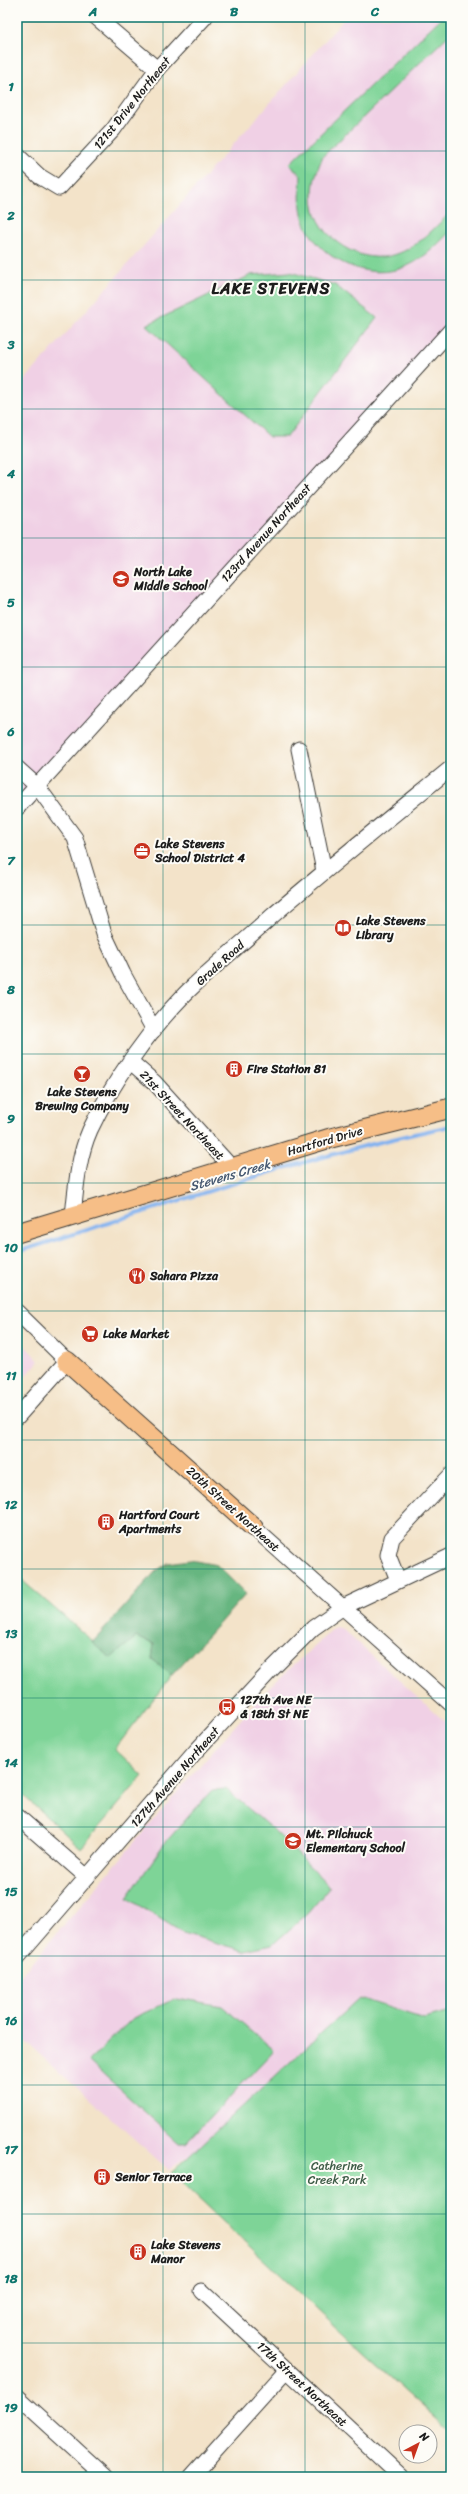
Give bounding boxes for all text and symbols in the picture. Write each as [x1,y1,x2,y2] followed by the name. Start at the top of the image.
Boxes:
[88,0,97,23] text: A
[230,0,239,23] text: B
[370,0,380,23] text: C
[87,51,177,154] street label: 121st Drive Northeast
[8,75,14,98] text: 1
[6,204,15,227] text: 2
[212,274,330,303] district label: LAKE STEVENS
[6,333,15,356] text: 3
[6,462,16,485] text: 4
[215,477,318,588] street label: 123rd Avenue Northeast
[133,561,208,597] place label: North Lake Middle School
[111,569,131,589] school or university icon: North Lake Middle School
[7,591,15,614] text: 5
[6,720,15,743] text: 6
[154,833,245,869] place label: Lake Stevens School District 4
[132,841,152,861] office icon: Lake Stevens School District 4
[7,849,16,872] text: 7
[356,910,426,946] place label: Lake Stevens Library
[333,918,353,938] library icon: Lake Stevens Library
[190,934,250,991] street label: Grade Road
[6,978,15,1001] text: 8
[246,1058,326,1080] place label: Fire Station 81
[224,1059,244,1079] building icon: Fire Station 81
[72,1064,92,1084] bar icon: Lake Stevens Brewing Company
[134,1065,230,1165] street label: 21st Street Northeast
[35,1081,130,1117] place label: Lake Stevens Brewing Company
[7,1107,15,1130] text: 9
[285,1120,365,1162] street label: Hartford Drive
[187,1152,274,1197] water label: Stevens Creek
[4,1236,18,1259] text: 10
[149,1265,219,1287] place label: Sahara Pizza
[127,1266,147,1286] restaurant icon: Sahara Pizza
[103,1323,170,1345] place label: Lake Market
[80,1324,100,1344] supermarket icon: Lake Market
[5,1364,17,1387] text: 11
[181,1461,285,1557] street label: 20th Street Northeast
[4,1493,18,1516] text: 12
[118,1504,200,1540] place label: Hartford Court Apartments
[96,1512,116,1532] building icon: Hartford Court Apartments
[5,1622,18,1645] text: 13
[240,1689,313,1725] place label: 127th Ave NE & 18th St NE
[217,1697,237,1717] bus stop icon: 127th Ave NE & 18th St NE
[125,1721,226,1833] street label: 127th Avenue Northeast
[4,1751,19,1774] text: 14
[305,1823,406,1859] place label: Mt. Pilchuck Elementary School
[283,1831,303,1851] school or university icon: Mt. Pilchuck Elementary School
[4,1880,18,1903] text: 15
[5,2009,18,2032] text: 16
[4,2138,19,2161] text: 17
[308,2155,367,2191] park label: Catherine Creek Park
[114,2166,192,2188] place label: Senior Terrace
[92,2167,112,2187] building icon: Senior Terrace
[150,2234,221,2270] place label: Lake Stevens Manor
[128,2242,148,2262] building icon: Lake Stevens Manor
[4,2267,18,2290] text: 18
[251,2336,353,2432] street label: 17th Street Northeast
[4,2396,18,2419] text: 19
[398,2424,438,2464] north arrow
[414,2427,434,2447] text: N

